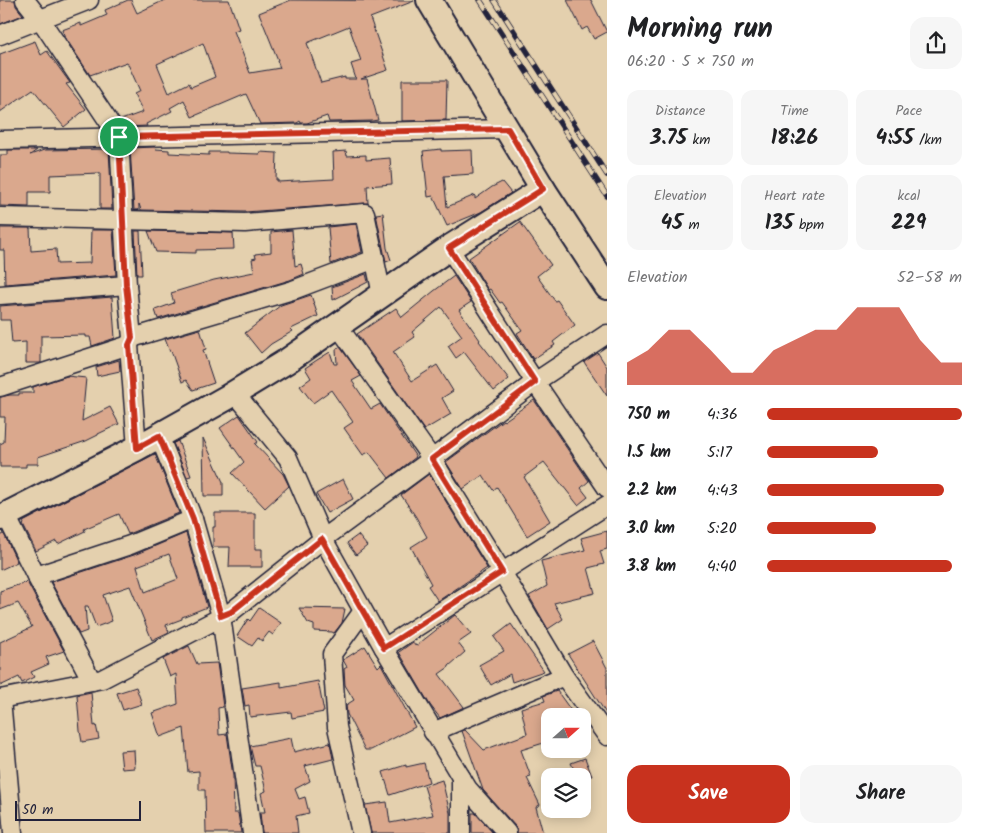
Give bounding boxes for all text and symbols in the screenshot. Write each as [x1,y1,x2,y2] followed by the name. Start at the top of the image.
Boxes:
[627,7,773,52] text: Morning run
[910,17,962,69] button: share
[627,49,754,74] text: 06:20 · 5 × 750 m
[655,100,705,122] text: Distance
[780,100,809,122] text: Time
[895,100,922,122] text: Pace
[98,116,140,158] pin
[650,122,687,155] text: 3.75
[771,122,818,155] text: 18:26
[876,122,914,155] text: 4:55
[105,123,133,151] icon: arrive
[687,129,710,151] text: km
[914,129,942,151] text: /km
[654,185,707,207] text: Elevation
[764,185,825,207] text: Heart rate
[897,185,920,207] text: kcal
[661,207,683,240] text: 45
[765,207,793,240] text: 135
[891,207,926,240] text: 229
[683,214,700,236] text: m
[793,214,824,236] text: bpm
[627,265,688,290] text: Elevation
[897,265,962,290] text: 52–58 m
[627,402,670,427] text: 750 m
[707,402,738,427] text: 4:36
[627,440,671,465] text: 1.5 km
[707,440,732,465] text: 5:17
[627,478,677,503] text: 2.2 km
[707,478,738,503] text: 4:43
[627,516,675,541] text: 3.0 km
[707,516,737,541] text: 5:20
[627,554,676,579] text: 3.8 km
[707,554,737,579] text: 4:40
[541,708,591,758] north arrow
[541,708,591,818] map controls
[627,765,790,823] button: Save
[800,765,962,823] button: Share
[541,768,591,818] button: layers
[15,798,141,821] scale bar
[22,799,53,821] text: 50 m

